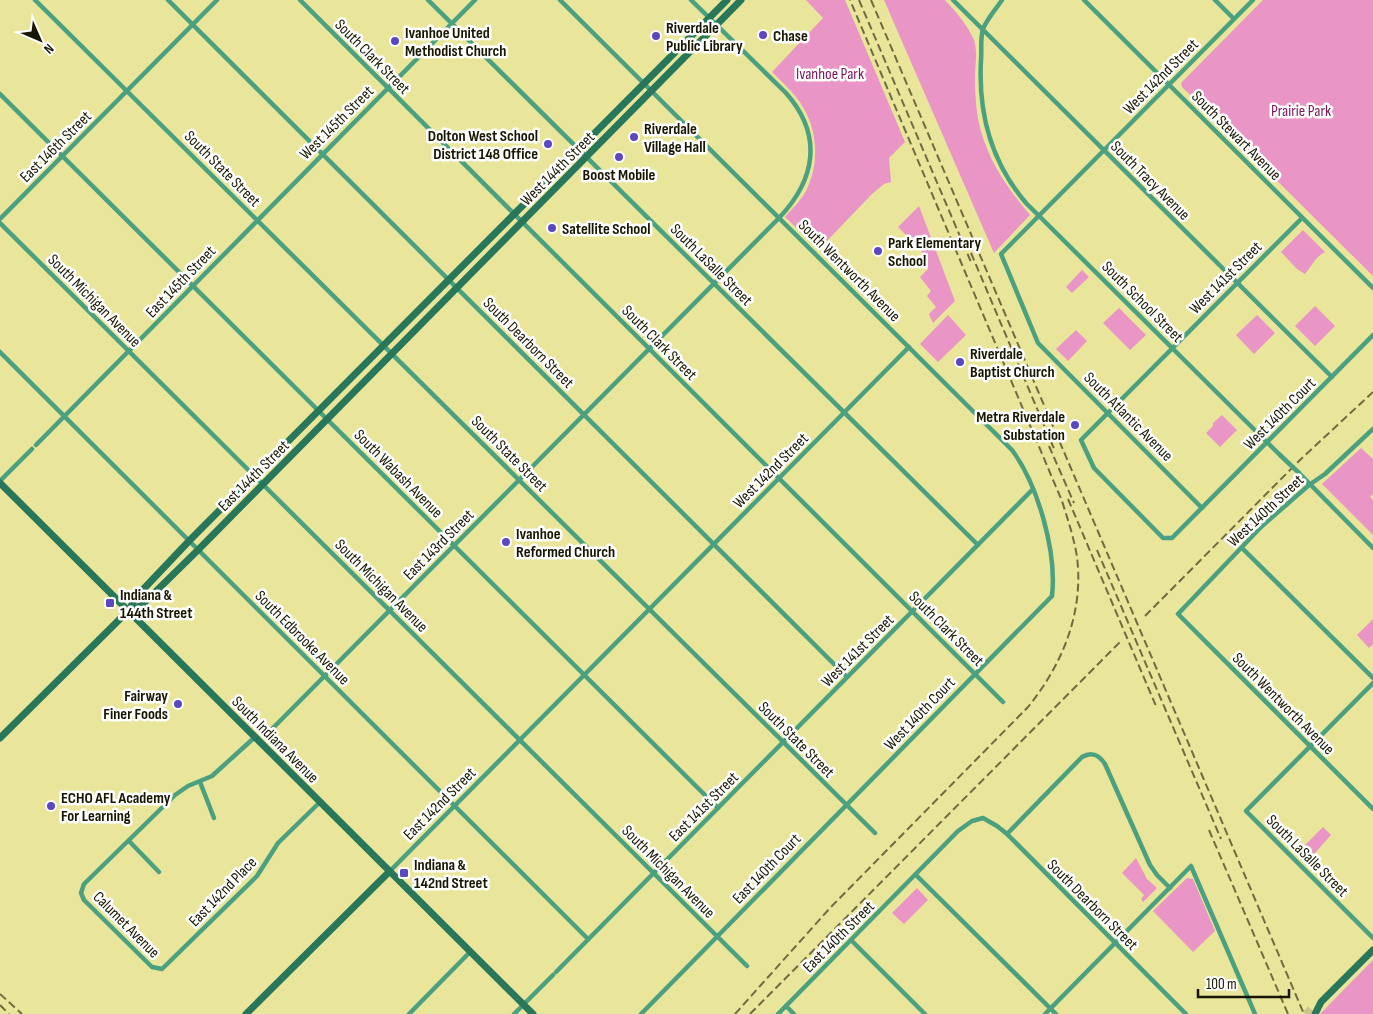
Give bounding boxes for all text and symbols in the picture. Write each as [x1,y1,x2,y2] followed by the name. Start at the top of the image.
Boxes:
[15,15,65,65] north arrow
[330,16,414,99] street label: South Clark Street
[666,19,743,56] place label: Riverdale Public Library
[405,24,506,61] place label: Ivanhoe United Methodist Church
[773,27,808,46] place label: Chase
[757,29,769,41] marker: Chase
[650,30,662,42] marker: Riverdale Public Library
[389,35,401,47] marker: Ivanhoe United Methodist Church
[1120,35,1203,119] street label: West 142nd Street
[40,40,57,57] text: N
[796,65,864,84] park label: Ivanhoe Park
[296,82,378,164] street label: West 145th Street
[1187,87,1285,185] street label: South Stewart Avenue
[1271,102,1331,121] park label: Prairie Park
[16,107,96,187] street label: East 146th Street
[644,120,706,157] place label: Riverdale Village Hall
[180,127,264,211] street label: South State Street
[428,127,538,164] place label: Dolton West School District 148 Office
[517,128,599,210] street label: West 144th Street
[628,131,640,143] marker: Riverdale Village Hall
[1106,137,1194,225] street label: South Tracy Avenue
[542,138,554,150] marker: Dolton West School District 148 Office
[613,151,625,163] marker: Boost Mobile
[583,166,656,185] place label: Boost Mobile
[794,216,904,326] street label: South Wentworth Avenue
[562,220,651,239] place label: Satellite School
[666,220,756,310] street label: South LaSalle Street
[546,222,558,234] marker: Satellite School
[888,234,981,271] place label: Park Elementary School
[1186,238,1266,318] street label: West 141st Street
[142,242,220,322] street label: East 145th Street
[872,245,884,257] marker: Park Elementary School
[43,250,145,352] street label: South Michigan Avenue
[1097,257,1187,347] street label: South School Street
[479,294,577,392] street label: South Dearborn Street
[617,302,701,385] street label: South Clark Street
[970,345,1055,382] place label: Riverdale Baptist Church
[954,356,966,368] marker: Riverdale Baptist Church
[1079,369,1176,466] street label: South Atlantic Avenue
[1240,374,1320,454] street label: West 140th Court
[976,408,1065,445] place label: Metra Riverdale Substation
[467,412,551,496] street label: South State Street
[1069,419,1081,431] marker: Metra Riverdale Substation
[350,426,446,522] street label: South Wabash Avenue
[730,429,813,513] street label: West 142nd Street
[215,436,294,516] street label: East 144th Street
[1224,471,1308,551] street label: West 140th Street
[400,506,478,584] street label: East 143rd Street
[516,525,615,562] place label: Ivanhoe Reformed Church
[330,535,432,637] street label: South Michigan Avenue
[500,536,512,548] marker: Ivanhoe Reformed Church
[120,586,192,623] place label: Indiana & 144th Street
[251,587,353,689] street label: South Edbrooke Avenue
[904,588,988,671] street label: South Clark Street
[104,597,116,609] marker: Indiana & 144th Street
[818,611,898,691] street label: West 141st Street
[1228,649,1338,759] street label: South Wentworth Avenue
[881,674,960,754] street label: West 140th Court
[103,687,168,724] place label: Fairway Finer Foods
[228,693,322,787] street label: South Indiana Avenue
[172,698,184,710] marker: Fairway Finer Foods
[754,698,838,782] street label: South State Street
[400,764,480,844] street label: East 142nd Street
[665,768,743,846] street label: East 141st Street
[61,789,171,826] place label: ECHO AFL Academy For Learning
[45,800,57,812] marker: ECHO AFL Academy For Learning
[1262,811,1352,901] street label: South LaSalle Street
[617,821,719,923] street label: South Michigan Avenue
[729,830,805,908] street label: East 140th Court
[185,853,261,931] street label: East 142nd Place
[414,856,488,893] place label: Indiana & 142nd Street
[1043,856,1141,954] street label: South Dearborn Street
[398,867,410,879] marker: Indiana & 142nd Street
[89,888,163,962] street label: Calumet Avenue
[799,897,879,977] street label: East 140th Street
[1198,966,1289,998] scale bar
[1206,975,1237,994] text: 100 m

